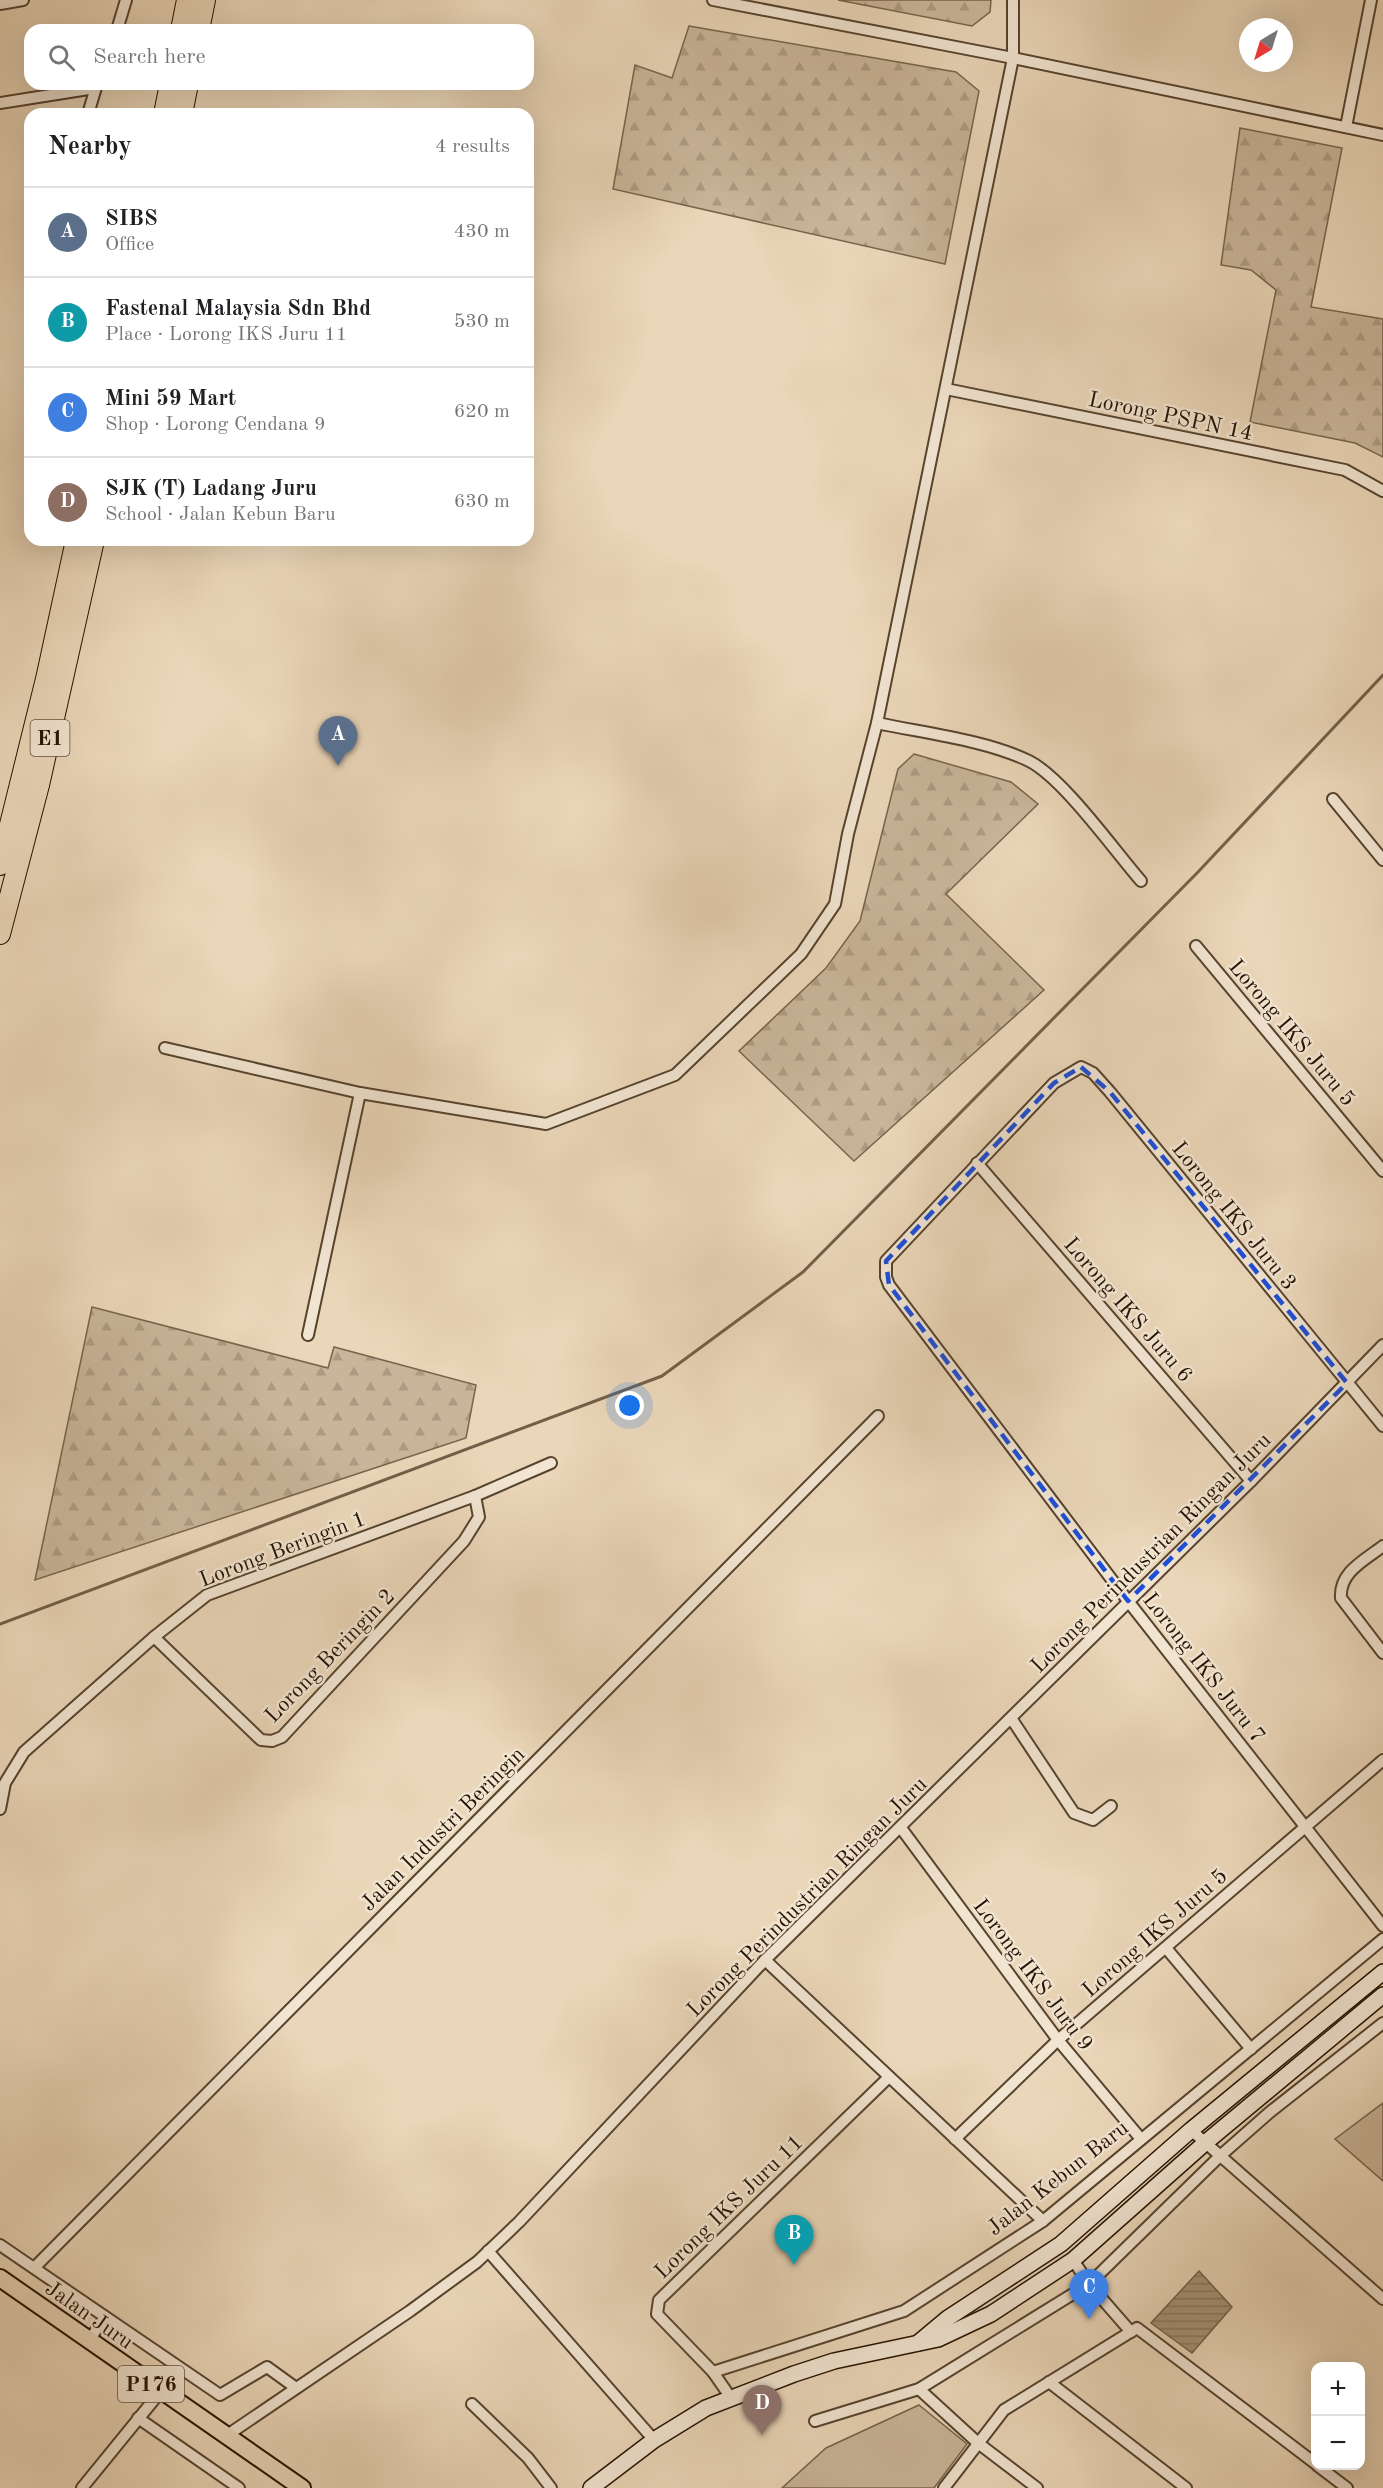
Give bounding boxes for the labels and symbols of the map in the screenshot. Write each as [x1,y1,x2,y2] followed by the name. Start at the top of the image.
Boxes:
[1239,18,1293,72] north arrow
[1086,389,1255,445] street label: Lorong PSPN 14
[318,716,358,766] pin: A
[31,720,70,756] road number: E1
[1224,956,1359,1111] street label: Lorong IKS Juru 5
[1167,1138,1300,1295] street label: Lorong IKS Juru 3
[1059,1234,1196,1387] street label: Lorong IKS Juru 6
[615,1391,644,1420] your location
[1027,1429,1276,1678] street label: Lorong Perindustrian Ringan Juru
[196,1508,369,1592] street label: Lorong Beringin 1
[261,1585,400,1727] street label: Lorong Beringin 2
[1138,1589,1269,1747] street label: Lorong IKS Juru 7
[357,1743,530,1916] street label: Jalan Industri Beringin
[683,1773,932,2022] street label: Lorong Perindustrian Ringan Juru
[1079,1865,1232,2002] street label: Lorong IKS Juru 5
[968,1895,1097,2055] street label: Lorong IKS Juru 9
[984,2117,1133,2240] street label: Jalan Kebun Baru
[651,2131,808,2284] street label: Lorong IKS Juru 11
[774,2216,814,2265] pin: B
[1070,2270,1108,2319] pin: C
[41,2277,137,2354] street label: Jalan Juru
[118,2366,184,2402] road number: P176
[742,2386,782,2435] pin: D

